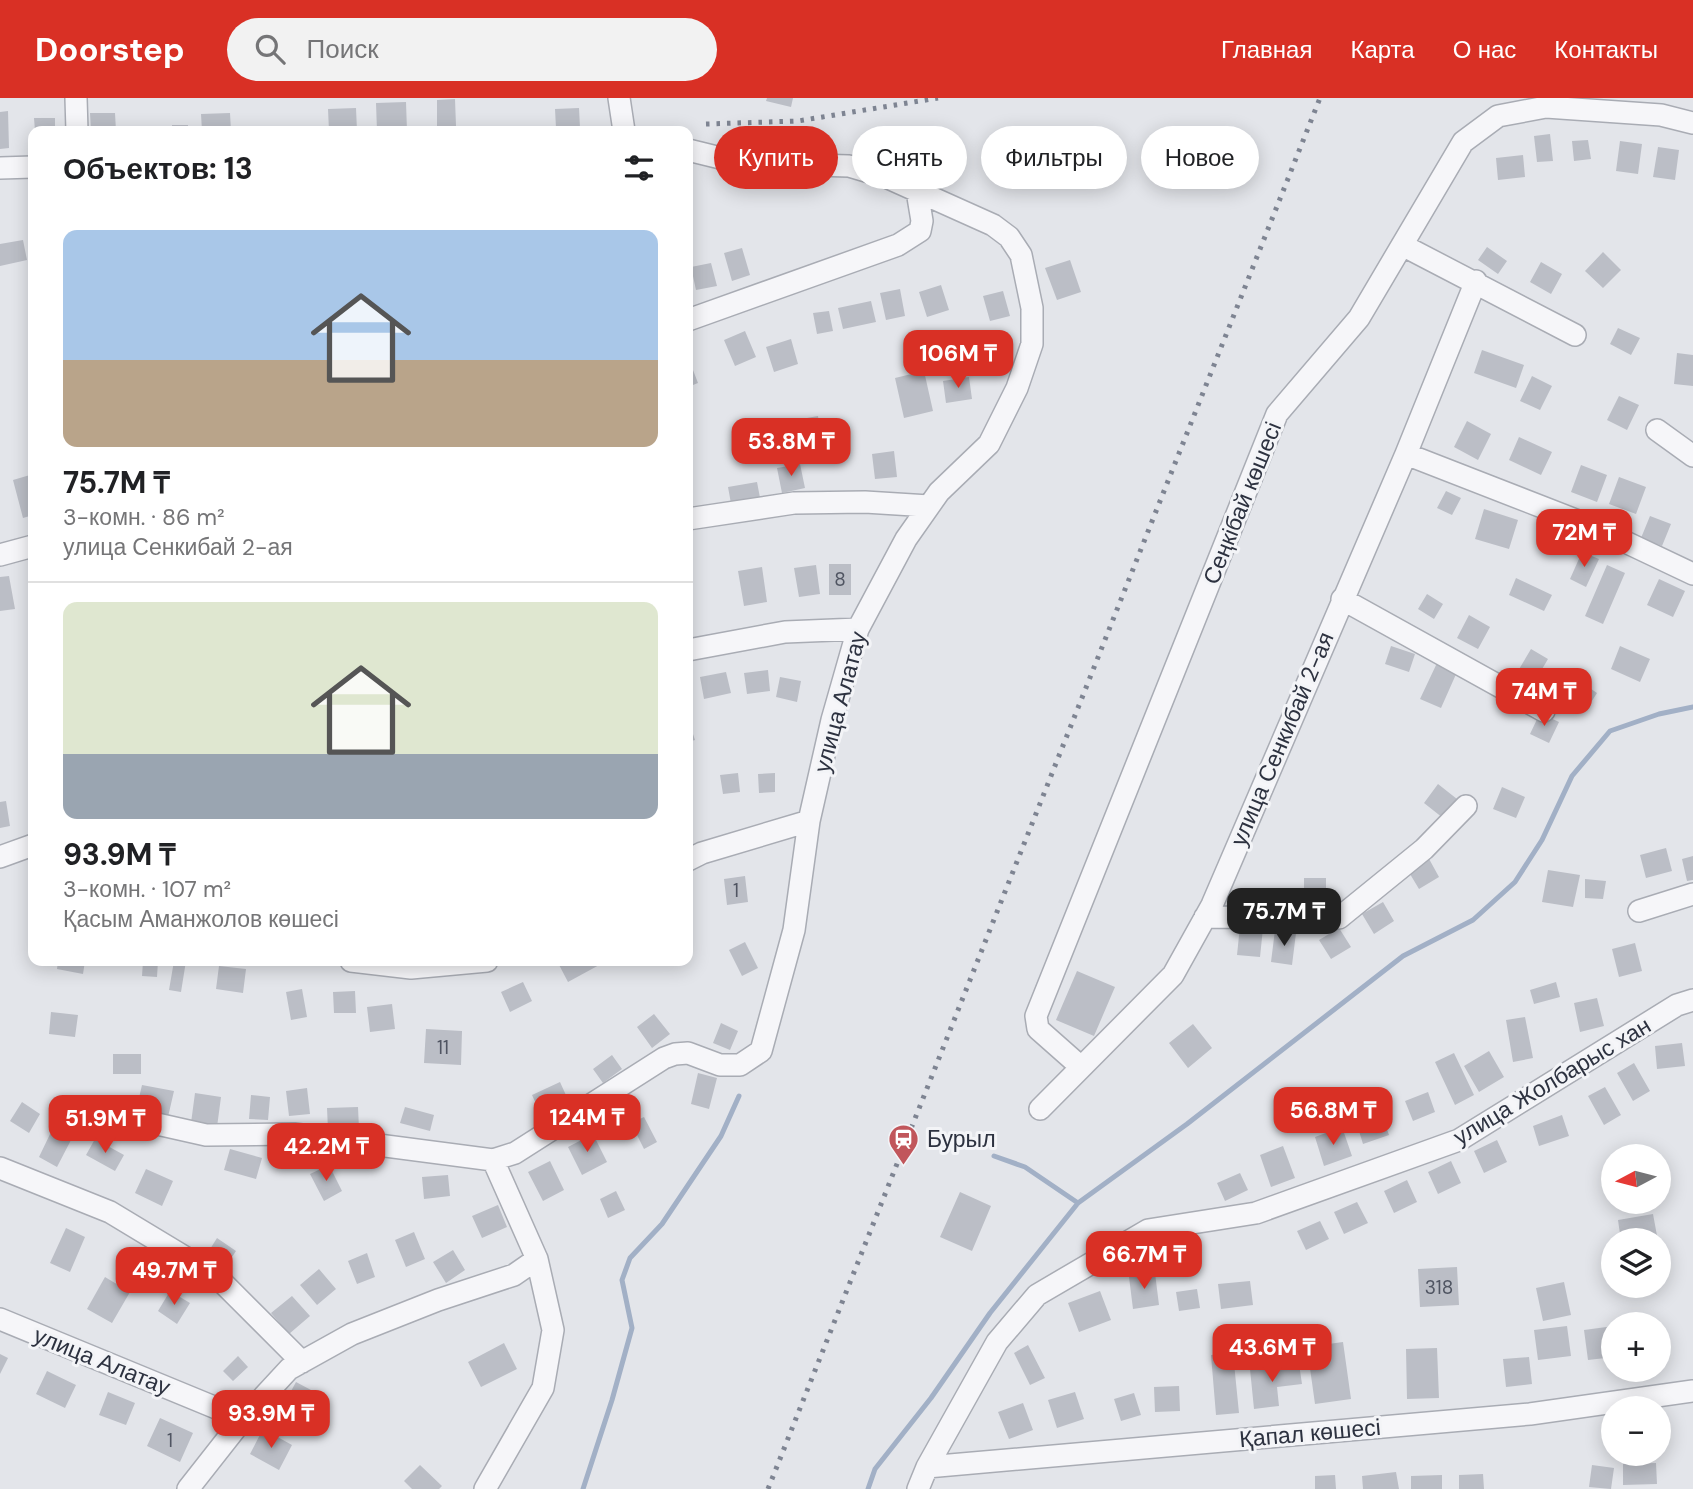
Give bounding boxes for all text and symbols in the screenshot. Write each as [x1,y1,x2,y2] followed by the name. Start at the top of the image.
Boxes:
[227,18,717,81] search box
[35,28,185,71] text: Doorstep
[251,30,289,68] icon: search
[307,32,379,66] text: Поиск
[1221,34,1312,65] text: Главная
[1350,34,1415,65] text: Карта
[1453,34,1516,65] text: О нас
[1554,34,1658,65] text: Контакты
[714,126,838,189] chip: Купить
[852,126,967,189] chip: Снять
[981,126,1127,189] chip: Фильтры
[1141,126,1259,189] chip: Новое
[63,149,253,188] text: Объектов: 13
[620,149,658,187] icon: filters
[298,275,424,401] icon: home
[901,330,1015,390] pin: 106M ₸
[919,338,997,368] text: 106M ₸
[1196,417,1288,589] street label: Сеңкібай көшесі
[726,418,856,478] pin: 53.8M ₸
[748,426,834,456] text: 53.8M ₸
[63,463,170,502] text: 75.7M ₸
[63,502,225,532] text: 3-комн. · 86 m²
[1535,510,1633,569] pin: 72M ₸
[1552,517,1616,547] text: 72M ₸
[63,532,293,562] text: улица Сенкибай 2-ая
[834,567,846,592] house number: 8
[1223,627,1341,851] street label: улица Сенкибай 2-ая
[807,628,873,776] street label: улица Алатау
[298,647,424,773] icon: home
[1495,668,1593,728] pin: 74M ₸
[1512,676,1576,706] text: 74M ₸
[63,835,176,874] text: 93.9M ₸
[63,874,231,904] text: 3-комн. · 107 m²
[733,878,739,903] house number: 1
[1219,888,1349,948] pin: 75.7M ₸
[1243,896,1325,926] text: 75.7M ₸
[63,904,339,934] text: Қасым Аманжолов көшесі
[1448,1010,1656,1152] street label: улица Жолбарыс хан
[437,1035,449,1060] house number: 11
[1268,1088,1398,1147] pin: 56.8M ₸
[530,1094,644,1154] pin: 124M ₸
[1290,1095,1376,1125] text: 56.8M ₸
[40,1096,170,1155] pin: 51.9M ₸
[550,1102,624,1132] text: 124M ₸
[65,1103,145,1133] text: 51.9M ₸
[887,1122,921,1166] station icon: Бурыл
[261,1124,391,1183] pin: 42.2M ₸
[927,1124,996,1154] place label: Бурыл
[283,1131,369,1161] text: 42.2M ₸
[1601,1144,1671,1214] north arrow
[1601,1144,1671,1466] map controls
[1601,1228,1671,1298] button: layers
[1079,1232,1209,1291] pin: 66.7M ₸
[1102,1239,1186,1269] text: 66.7M ₸
[109,1248,239,1307] pin: 49.7M ₸
[132,1255,216,1285] text: 49.7M ₸
[1425,1275,1453,1300] house number: 318
[1601,1312,1671,1382] button: +
[29,1320,175,1402] street label: улица Алатау
[1207,1324,1337,1384] pin: 43.6M ₸
[1229,1332,1315,1362] text: 43.6M ₸
[206,1390,336,1450] pin: 93.9M ₸
[1601,1396,1671,1466] button: −
[228,1398,314,1428] text: 93.9M ₸
[1238,1412,1382,1454] street label: Қапал көшесі
[167,1428,173,1453] house number: 1

